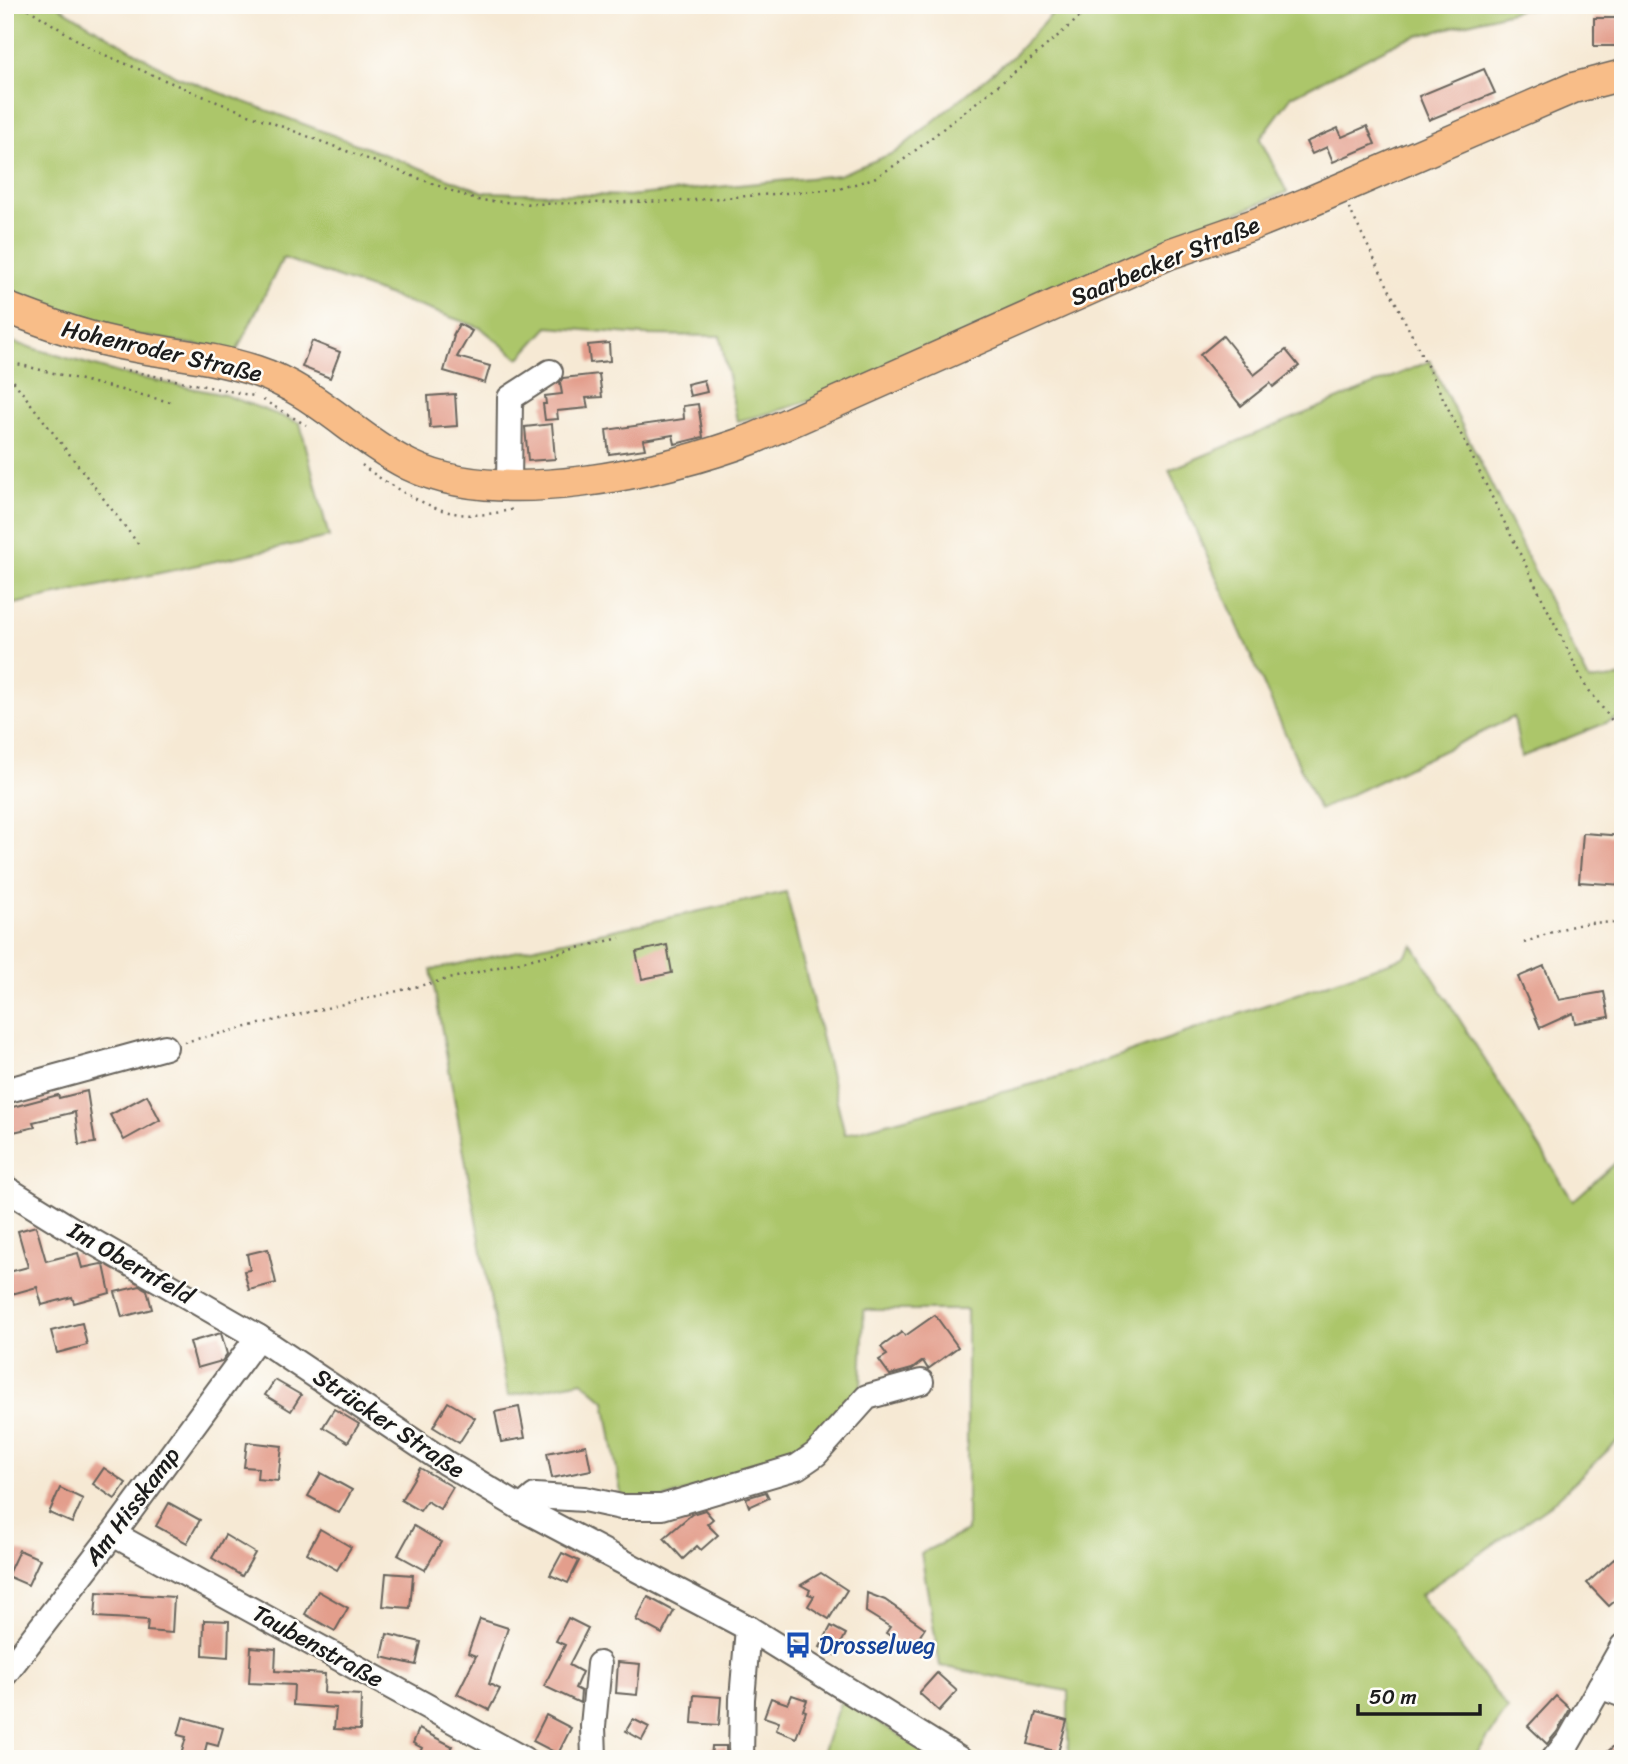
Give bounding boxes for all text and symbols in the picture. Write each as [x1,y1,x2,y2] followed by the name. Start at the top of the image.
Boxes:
[1064,204,1267,318] street label: Saarbecker Straße
[58,308,267,395] street label: Hohenroder Straße
[59,1209,204,1317] street label: Im Obernfeld
[304,1356,474,1490] street label: Strücker Straße
[72,1437,191,1576] street label: Am Hisskamp
[244,1593,392,1699] street label: Taubenstraße
[819,1624,936,1666] place label: Drosselweg
[783,1630,813,1660] bus stop icon: Drosselweg
[1358,1673,1481,1717] scale bar
[1369,1678,1417,1716] text: 50 m

